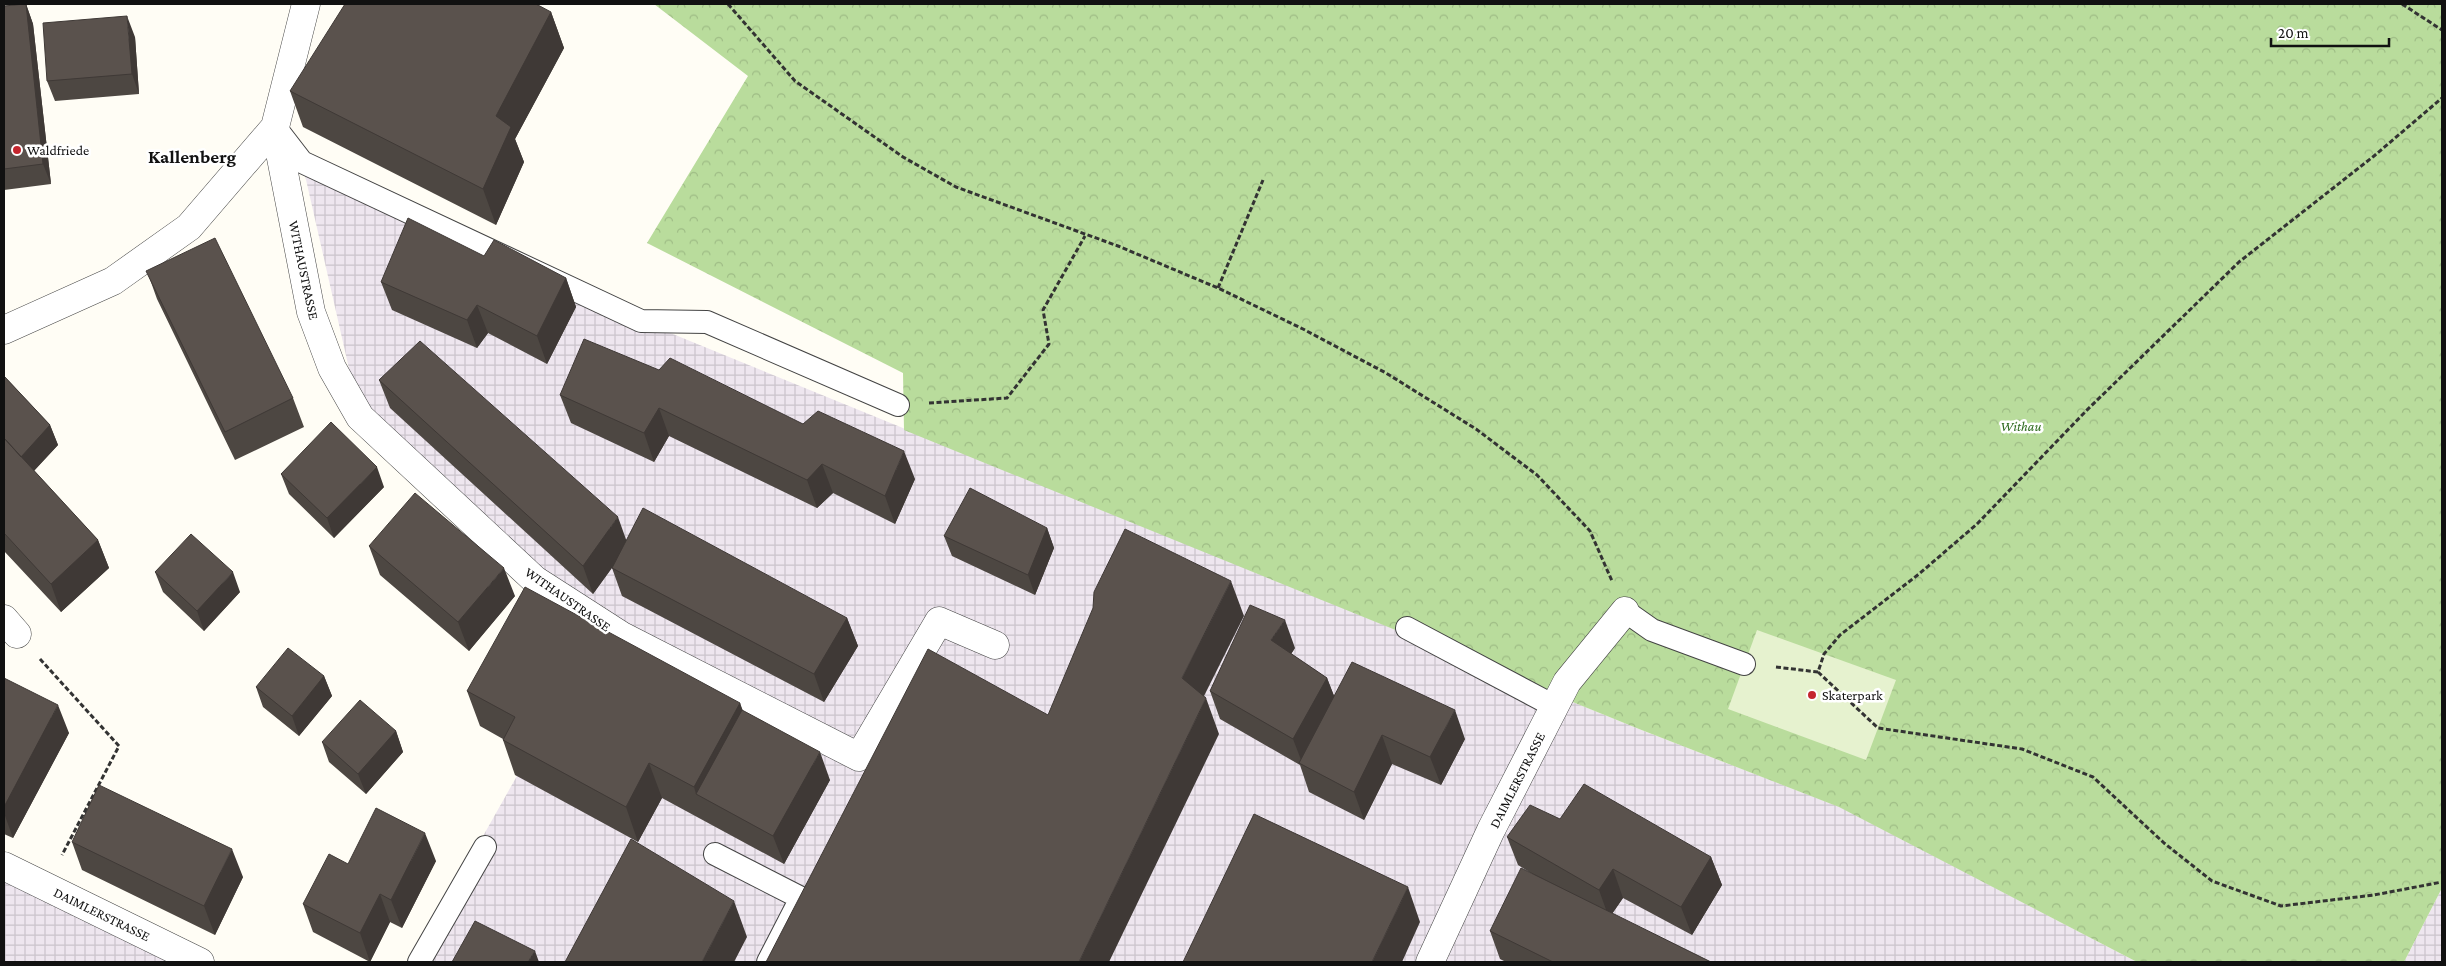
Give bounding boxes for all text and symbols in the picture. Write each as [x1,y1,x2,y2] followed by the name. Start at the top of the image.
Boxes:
[2271,15,2388,47] scale bar
[2278,25,2309,41] text: 20 m
[27,142,89,158] place label: Waldfriede
[11,144,23,156] marker: Waldfriede
[148,146,236,167] district label: Kallenberg
[286,219,322,321] street label: WITHAUSTRASSE
[2001,418,2041,434] park label: Withau
[522,564,614,635] street label: WITHAUSTRASSE
[1822,687,1883,703] place label: Skaterpark
[1806,689,1818,701] marker: Skaterpark
[1486,729,1548,831] street label: DAIMLERSTRASSE
[51,884,153,944] street label: DAIMLERSTRASSE

